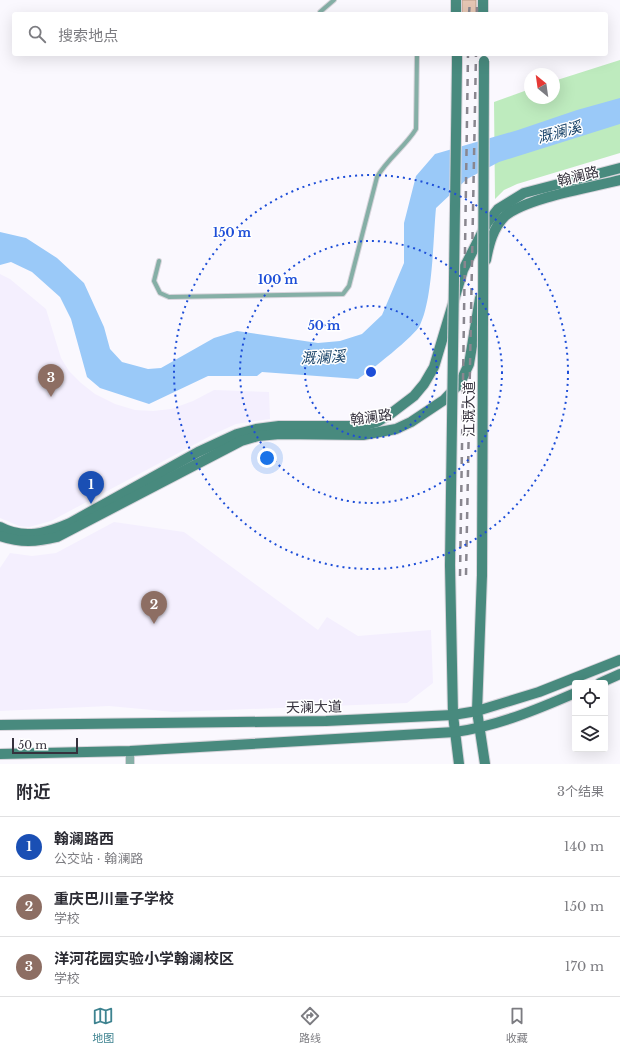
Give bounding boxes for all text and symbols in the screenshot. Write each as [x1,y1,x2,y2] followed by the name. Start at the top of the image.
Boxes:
[12,12,608,56] search box
[26,23,48,45] icon: search
[58,26,118,45] text: 搜索地点
[524,68,560,104] north arrow
[535,116,585,147] water label: 溉澜溪
[555,162,601,190] street label: 翰澜路
[213,225,252,240] text: 150 m
[258,272,299,287] text: 100 m
[308,318,341,333] text: 50 m
[300,346,348,368] water label: 溉澜溪
[38,364,64,397] pin: 3
[364,365,378,379] centre of rings
[460,381,478,437] street label: 江溉大道
[349,405,393,429] street label: 翰澜路
[257,448,277,468] your location
[78,471,104,504] pin: 1
[141,591,167,624] pin: 2
[572,680,608,752] map controls
[572,680,608,716] button: locate
[286,698,342,716] street label: 天澜大道
[572,716,608,752] button: layers
[12,736,78,755] scale bar
[18,738,47,752] text: 50 m
[16,782,50,803] text: 附近
[557,783,604,800] text: 3个结果
[54,829,114,848] text: 翰澜路西
[26,838,32,855] text: 1
[564,838,604,855] text: 140 m
[54,850,143,867] text: 公交站 · 翰澜路
[54,889,174,908] text: 重庆巴川量子学校
[25,898,33,915] text: 2
[564,898,604,915] text: 150 m
[54,910,80,927] text: 学校
[54,949,234,968] text: 洋河花园实验小学翰澜校区
[25,958,33,975] text: 3
[565,958,604,975] text: 170 m
[54,970,80,987] text: 学校
[92,1005,114,1045] tab: 地图
[299,1005,321,1045] tab: 路线
[506,1005,528,1045] tab: 收藏

